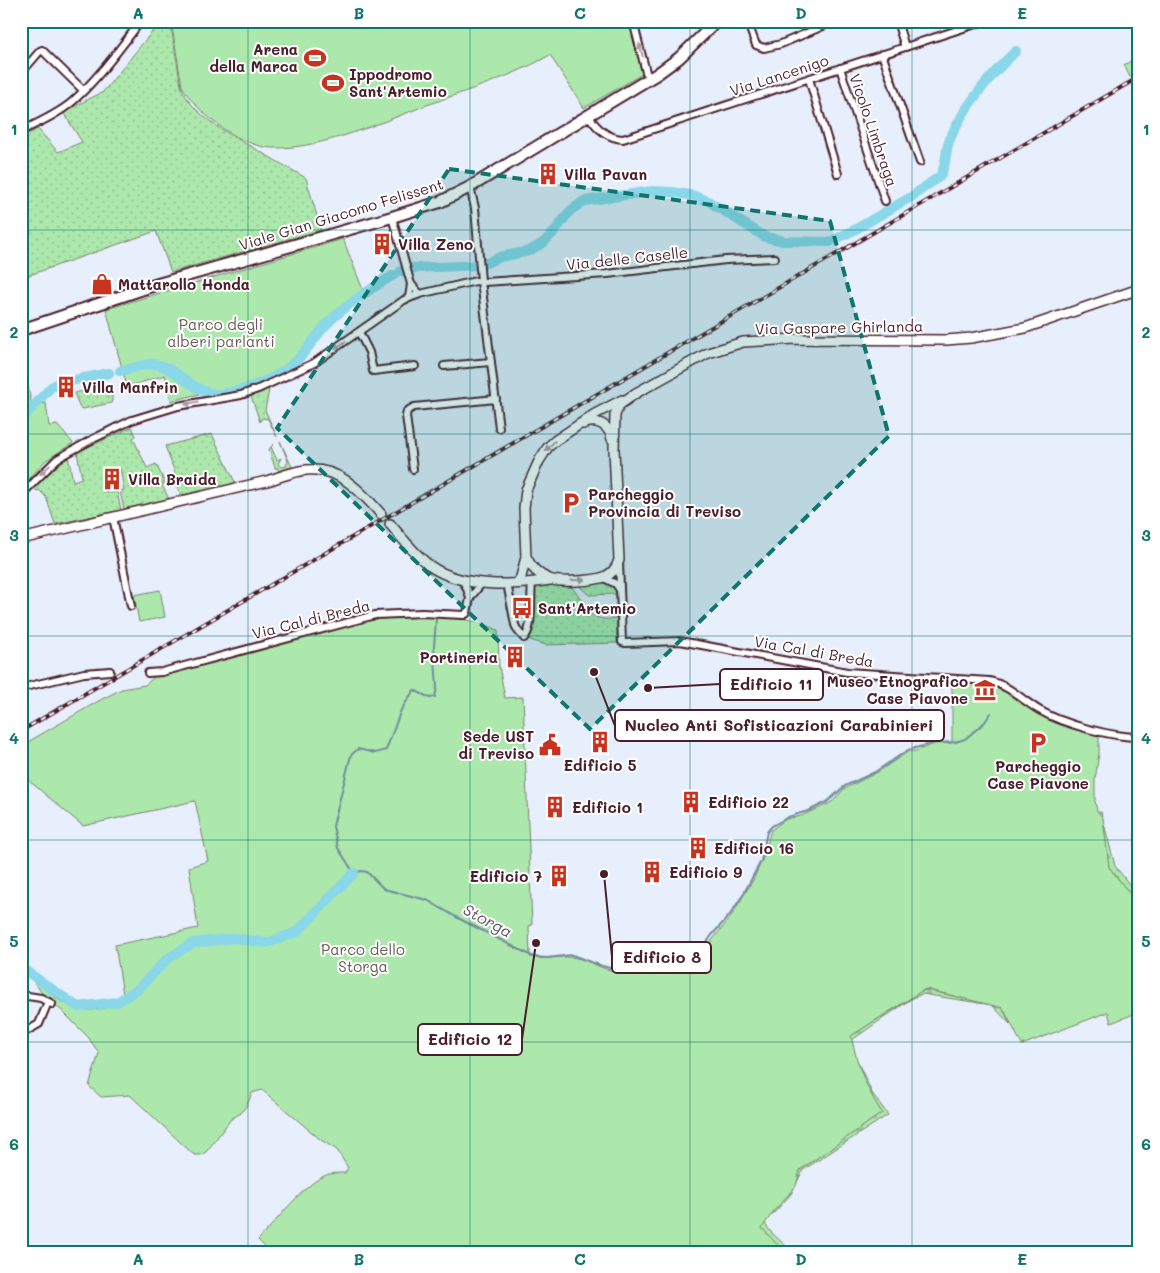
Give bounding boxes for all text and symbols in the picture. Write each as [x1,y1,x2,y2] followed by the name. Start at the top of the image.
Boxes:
[132,2,144,23] text: A
[354,2,364,23] text: B
[574,2,586,23] text: C
[795,2,807,23] text: D
[1017,2,1027,23] text: E
[210,39,298,76] place label: Arena della Marca
[636,43,644,58] one-way arrow
[302,45,328,71] sports icon: Arena della Marca
[727,50,831,100] street label: Via Lancenigo
[349,64,447,101] place label: Ippodromo Sant'Artemio
[320,70,346,96] sports icon: Ippodromo Sant'Artemio
[845,71,903,189] street label: Vicolo Limbraga
[10,118,18,139] text: 1
[1142,118,1150,139] text: 1
[535,161,561,187] building icon: Villa Pavan
[564,164,647,184] place label: Villa Pavan
[236,173,446,255] street label: Viale Gian Giacomo Felissent
[369,231,395,257] building icon: Villa Zeno
[398,234,473,254] place label: Villa Zeno
[565,242,689,274] street label: Via delle Caselle
[89,271,115,297] shop icon: Mattarollo Honda
[118,274,250,294] place label: Mattarollo Honda
[167,314,275,351] park label: Parco degli alberi parlanti
[755,316,923,338] street label: Via Gaspare Ghirlanda
[10,321,19,342] text: 2
[1142,321,1151,342] text: 2
[333,340,347,350] one-way arrow
[53,374,79,400] building icon: Villa Manfrin
[82,377,178,397] place label: Villa Manfrin
[183,399,198,407] one-way arrow
[544,440,556,452] one-way arrow
[39,464,51,476] one-way arrow
[99,466,125,492] building icon: Villa Braida
[128,469,217,489] place label: Villa Braida
[588,484,741,521] place label: Parcheggio Provincia di Treviso
[558,490,584,516] parking icon: Parcheggio Provincia di Treviso
[9,524,19,545] text: 3
[1141,524,1151,545] text: 3
[570,576,586,584] one-way arrow
[250,595,372,643] street label: Via Cal di Breda
[509,595,535,621] bus stop icon: Sant'Artemio
[538,598,636,618] place label: Sant'Artemio
[753,631,875,671] street label: Via Cal di Breda
[502,644,528,670] building icon: Portineria
[419,647,498,667] place label: Portineria
[720,669,823,700] callout: Edificio 11
[827,671,968,708] place label: Museo Etnografico Case Piavone
[730,673,812,694] text: Edificio 11
[972,677,998,703] museum icon: Museo Etnografico Case Piavone
[615,710,944,741] callout: Nucleo Anti Sofisticazioni Carabinieri
[625,714,933,735] text: Nucleo Anti Sofisticazioni Carabinieri
[459,726,534,763] place label: Sede UST di Treviso
[9,727,19,748] text: 4
[1141,727,1151,748] text: 4
[587,729,613,755] building icon: Edificio 5
[1025,730,1051,756] parking icon: Parcheggio Case Piavone
[537,732,563,758] public building icon: Sede UST di Treviso
[564,755,637,775] place label: Edificio 5
[987,756,1089,793] place label: Parcheggio Case Piavone
[678,789,704,815] building icon: Edificio 22
[708,792,789,812] place label: Edificio 22
[542,794,568,820] building icon: Edificio 1
[572,797,643,817] place label: Edificio 1
[685,835,711,861] building icon: Edificio 16
[714,838,794,858] place label: Edificio 16
[639,859,665,885] building icon: Edificio 9
[669,862,742,882] place label: Edificio 9
[546,863,572,889] building icon: Edificio 7
[469,866,542,886] place label: Edificio 7
[460,898,516,942] water label: Storga
[9,930,19,951] text: 5
[1141,930,1151,951] text: 5
[321,939,405,976] park label: Parco dello Storga
[612,942,711,973] callout: Edificio 8
[623,946,701,967] text: Edificio 8
[418,1024,522,1055] callout: Edificio 12
[428,1028,512,1049] text: Edificio 12
[9,1133,19,1154] text: 6
[1141,1133,1151,1154] text: 6
[132,1248,144,1269] text: A
[354,1248,364,1269] text: B
[574,1248,586,1269] text: C
[795,1248,807,1269] text: D
[1017,1248,1027,1269] text: E

